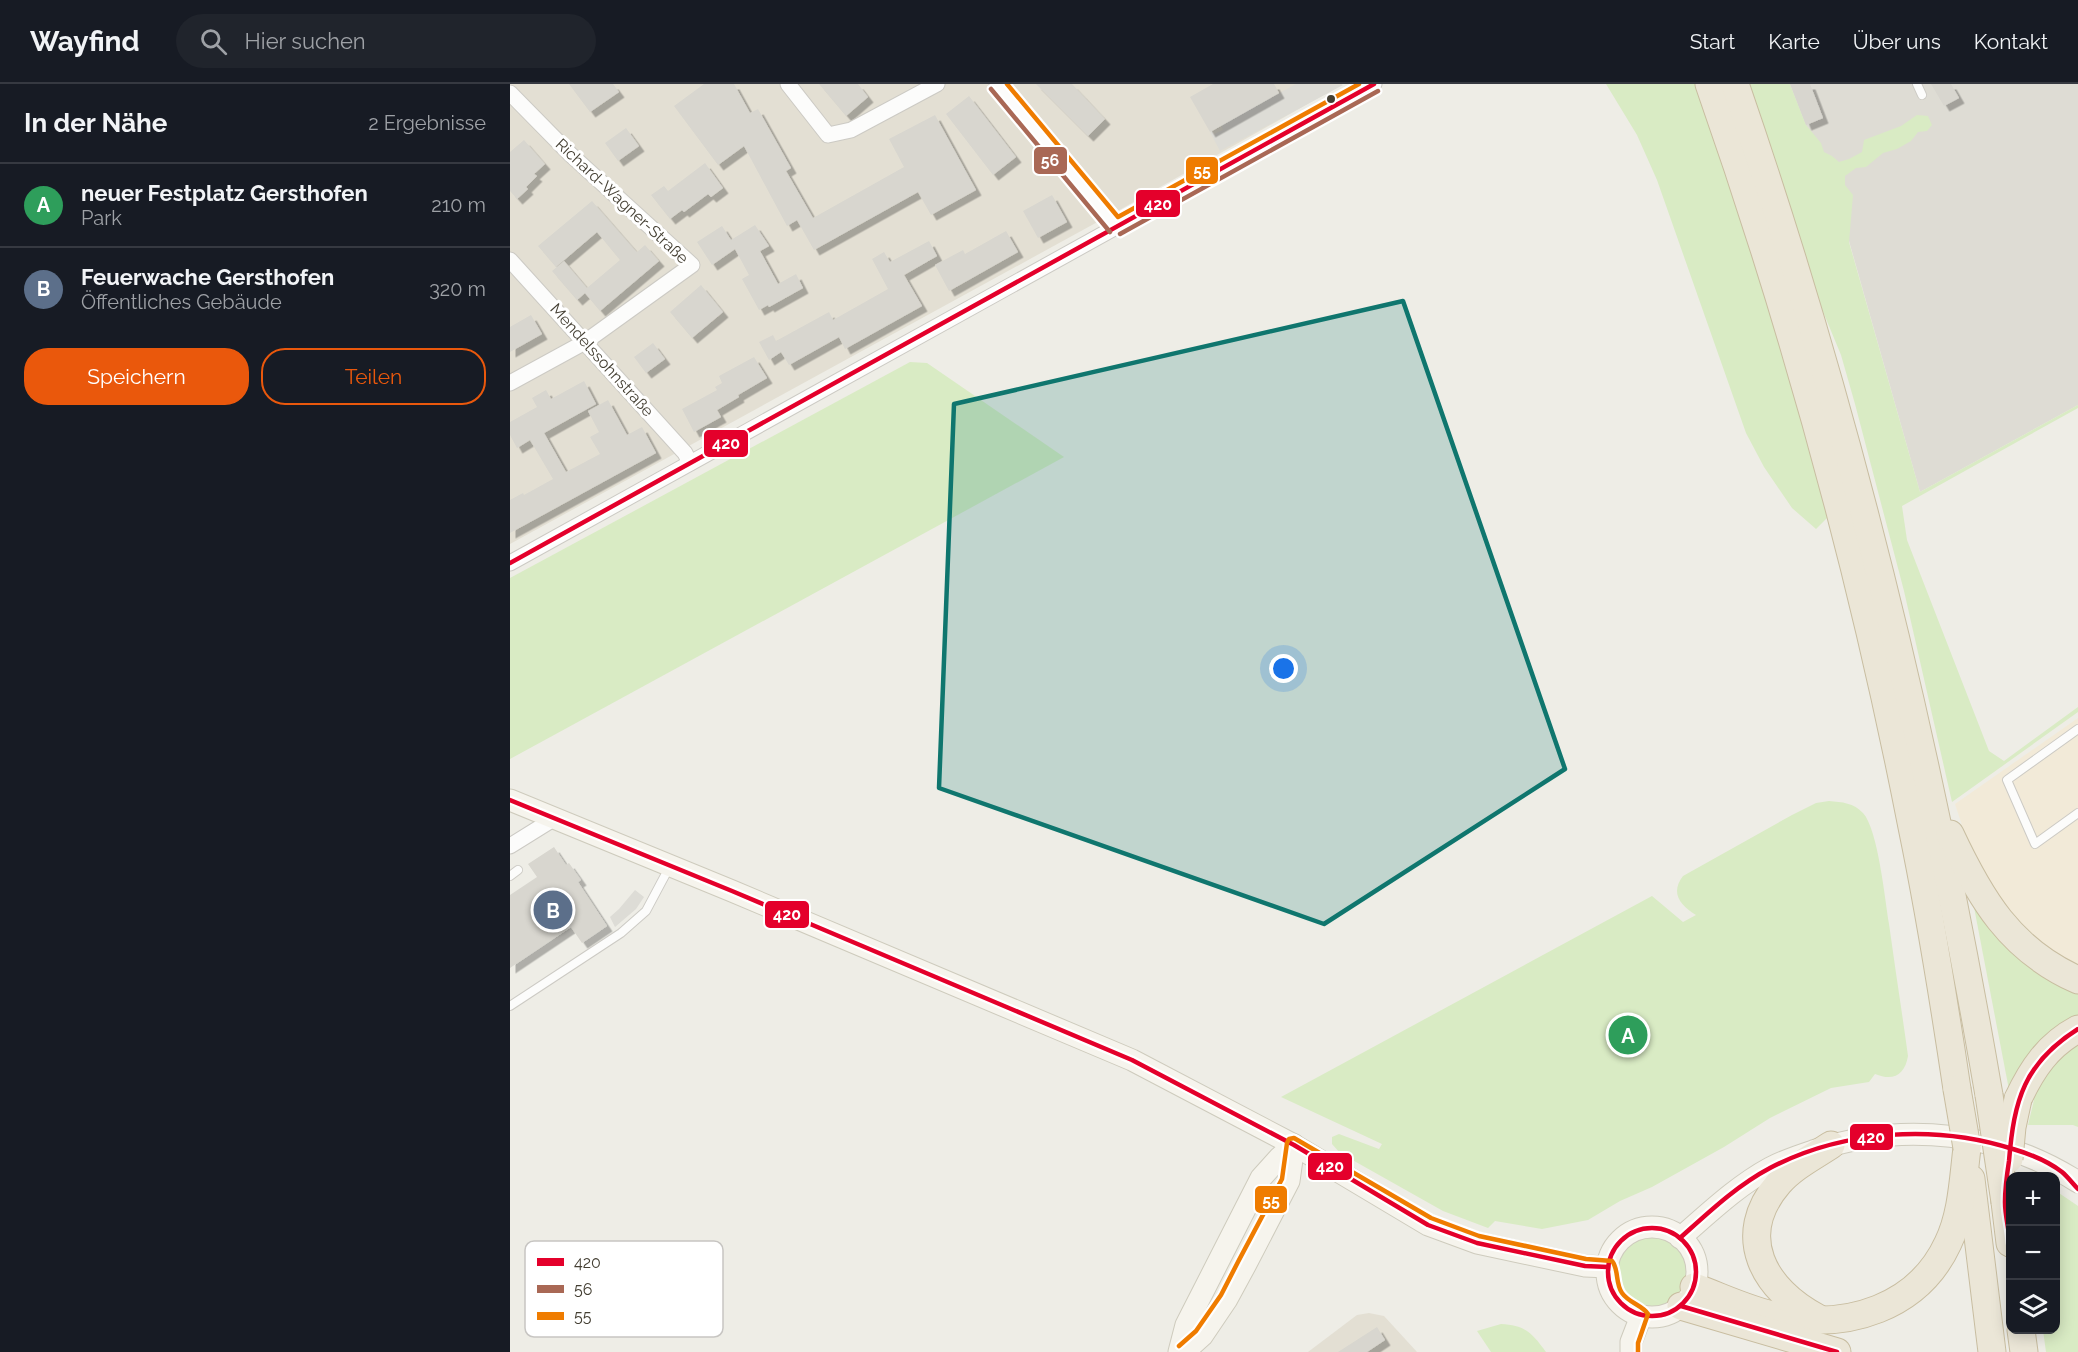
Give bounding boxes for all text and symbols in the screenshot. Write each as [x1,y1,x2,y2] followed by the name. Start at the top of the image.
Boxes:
[176,14,596,68] search box
[30,25,140,58] text: Wayfind
[197,25,230,58] icon: search
[245,28,366,54] text: Hier suchen
[1690,29,1735,54] text: Start
[1768,29,1820,54] text: Karte
[1853,29,1941,54] text: Über uns
[1974,29,2048,54] text: Kontakt
[1325,93,1337,105] unlabelled marker
[24,108,167,138] text: In der Nähe
[368,111,486,135] text: 2 Ergebnisse
[552,134,692,268] street label: Richard-Wagner-Straße
[1033,146,1068,175] line badge: 56
[1041,151,1060,170] text: 56
[1185,156,1219,185] line badge: 55
[1193,161,1211,180] text: 55
[81,180,368,206] text: neuer Festplatz Gersthofen
[1135,189,1181,218] line badge: 420
[37,193,50,217] text: A
[431,193,486,217] text: 210 m
[1144,195,1172,214] text: 420
[81,206,122,230] text: Park
[81,264,334,290] text: Feuerwache Gersthofen
[37,277,50,301] text: B
[429,277,486,301] text: 320 m
[81,290,282,314] text: Öffentliches Gebäude
[546,300,658,420] street label: Mendelssohnstraße
[24,348,249,405] button: Speichern
[261,348,486,405] button: Teilen
[703,429,749,458] line badge: 420
[712,434,740,453] text: 420
[1269,654,1298,683] your location
[534,888,573,932] pin: B
[764,900,810,929] line badge: 420
[773,905,801,924] text: 420
[1608,1012,1648,1058] pin: A
[1849,1123,1894,1151] line badge: 420
[1857,1128,1885,1147] text: 420
[1307,1152,1353,1181] line badge: 420
[1316,1157,1344,1176] text: 420
[2006,1172,2060,1334] map controls
[2006,1172,2060,1226] button: +
[1254,1185,1288,1214] line badge: 55
[1262,1191,1280,1210] text: 55
[2006,1226,2060,1280] button: −
[525,1241,723,1337] legend
[574,1253,601,1272] text: 420
[574,1280,592,1299] text: 56
[2006,1280,2060,1334] button: layers
[574,1307,592,1326] text: 55

